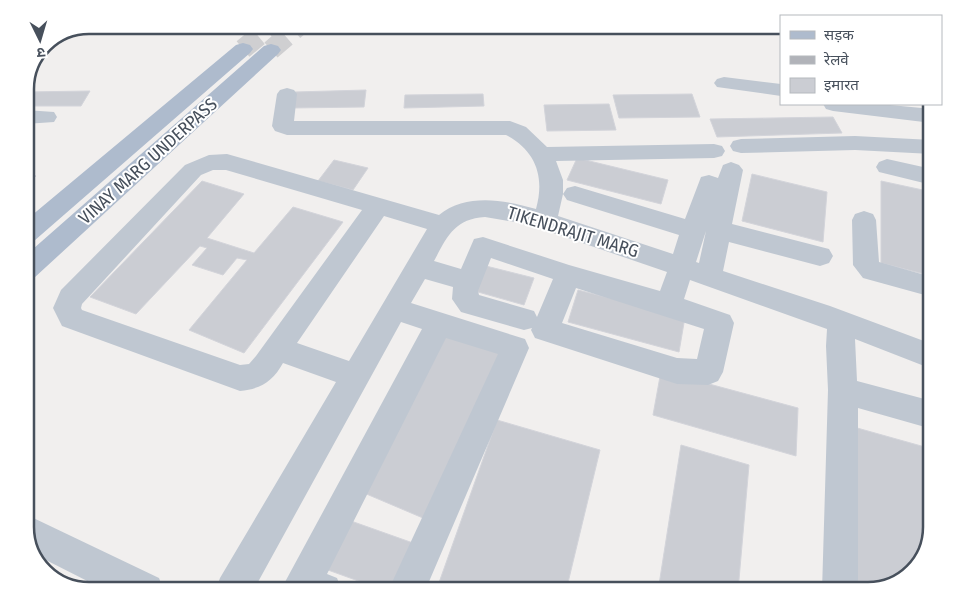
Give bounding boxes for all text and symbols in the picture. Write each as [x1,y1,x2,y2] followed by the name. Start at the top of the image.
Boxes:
[15,15,65,65] north arrow
[780,15,942,105] legend
[824,26,854,44] text: सड़क
[35,44,46,61] text: उ
[823,51,849,69] text: रेलवे
[824,76,859,94] text: इमारत
[74,93,222,229] street label: VINAY MARG UNDERPASS
[505,202,641,262] street label: TIKENDRAJIT MARG

